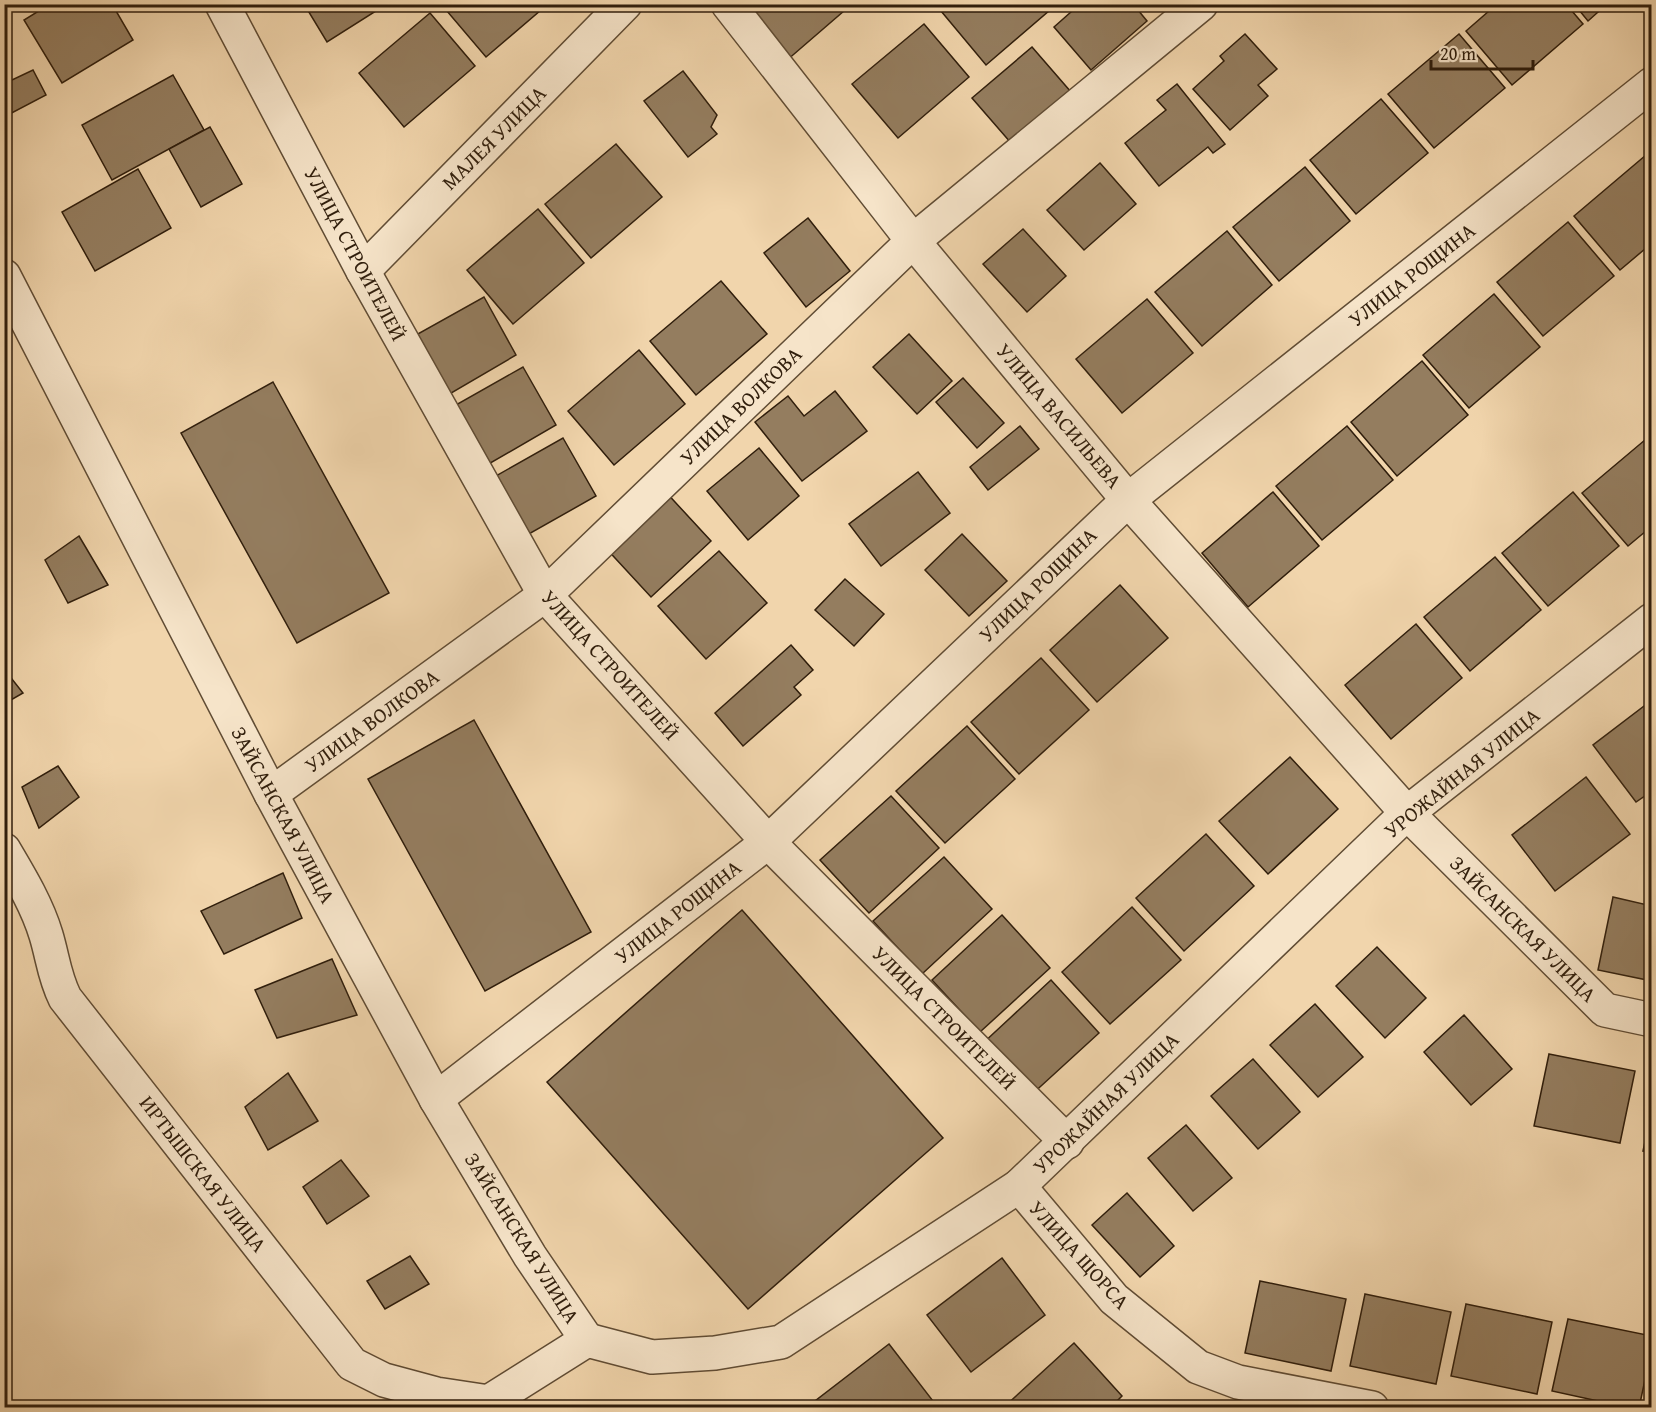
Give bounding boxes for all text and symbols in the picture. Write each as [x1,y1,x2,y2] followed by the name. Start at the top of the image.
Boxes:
[1431,33,1533,71] scale bar
[1440,40,1476,67] text: 20 m
[434,78,553,197] street label: МАЛЕЯ УЛИЦА
[296,161,414,346] street label: УЛИЦА СТРОИТЕЛЕЙ
[1342,215,1482,334] street label: УЛИЦА РОЩИНА
[989,336,1130,495] street label: УЛИЦА ВАСИЛЬЕВА
[673,339,809,472] street label: УЛИЦА ВОЛКОВА
[972,520,1104,649] street label: УЛИЦА РОЩИНА
[534,583,686,747] street label: УЛИЦА СТРОИТЕЛЕЙ
[298,661,446,780] street label: УЛИЦА ВОЛКОВА
[1377,700,1546,845] street label: УРОЖАЙНАЯ УЛИЦА
[224,721,343,909] street label: ЗАЙСАНСКАЯ УЛИЦА
[1443,848,1604,1009] street label: ЗАЙСАНСКАЯ УЛИЦА
[608,852,748,971] street label: УЛИЦА РОЩИНА
[865,938,1024,1097] street label: УЛИЦА СТРОИТЕЛЕЙ
[1026,1024,1186,1181] street label: УРОЖАЙНАЯ УЛИЦА
[132,1089,275,1259] street label: ИРТЫШСКАЯ УЛИЦА
[457,1146,588,1329] street label: ЗАЙСАНСКАЯ УЛИЦА
[1022,1193,1137,1316] street label: УЛИЦА ЩОРСА

